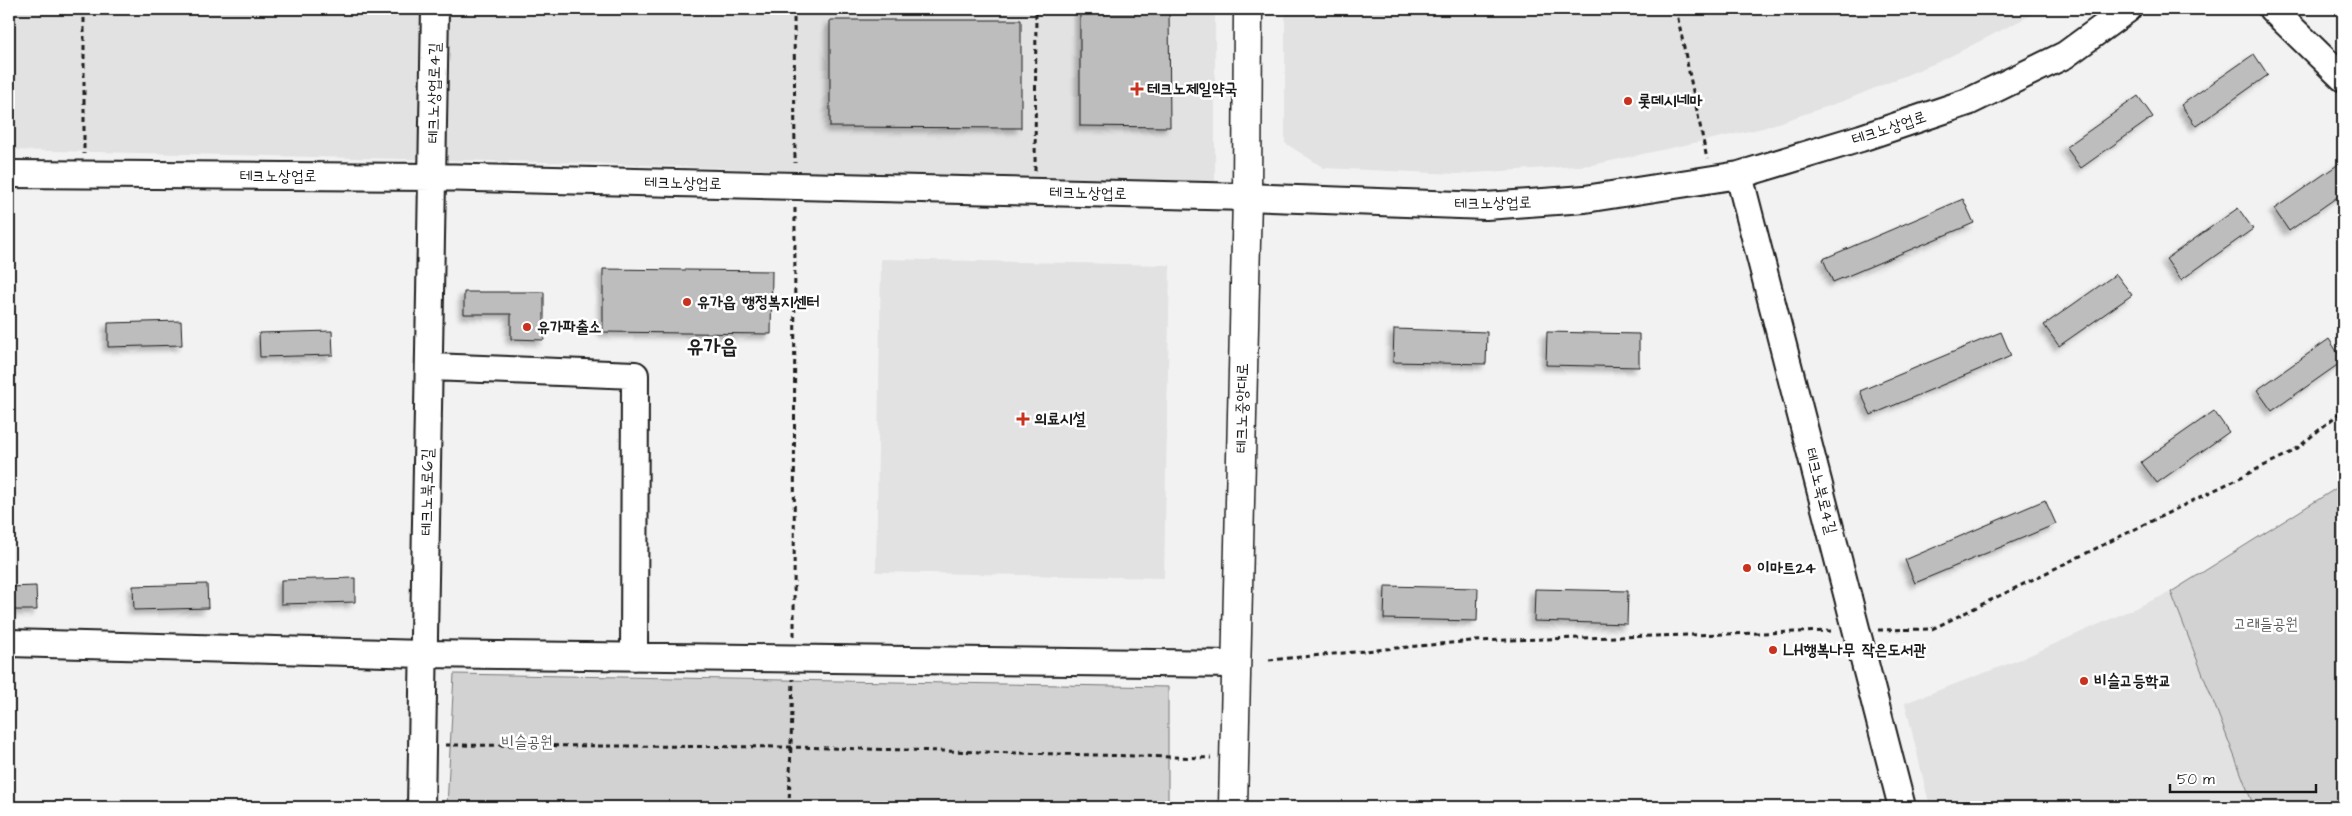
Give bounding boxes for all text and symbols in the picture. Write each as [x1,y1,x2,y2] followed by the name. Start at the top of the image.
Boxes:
[422,42,446,144] street label: 테크노상업로4길
[1147,78,1237,100] place label: 테크노제일약국
[1131,83,1143,95] marker: 테크노제일약국
[1638,90,1703,112] place label: 롯데시네마
[1622,95,1634,107] marker: 롯데시네마
[1849,106,1929,150] street label: 테크노상업로
[239,165,317,187] street label: 테크노상업로
[644,171,722,195] street label: 테크노상업로
[1049,181,1127,205] street label: 테크노상업로
[1454,191,1532,215] street label: 테크노상업로
[697,291,819,313] place label: 유가읍 행정복지센터
[681,296,693,308] marker: 유가읍 행정복지센터
[537,316,602,338] place label: 유가파출소
[521,321,533,333] marker: 유가파출소
[687,332,737,361] district label: 유가읍
[1230,363,1254,453] street label: 테크노중앙대로
[1034,408,1086,430] place label: 의료시설
[1016,412,1030,426] marker: 의료시설
[1800,446,1842,537] street label: 테크노북로4길
[415,448,439,536] street label: 테크노북로6길
[1757,557,1816,579] place label: 이마트24
[1741,562,1753,574] marker: 이마트24
[2234,613,2298,635] park label: 고래들공원
[1783,639,1926,661] place label: LH행복나무 작은도서관
[1767,644,1779,656] marker: LH행복나무 작은도서관
[2094,670,2171,692] place label: 비슬고등학교
[2078,675,2090,687] marker: 비슬고등학교
[501,731,553,753] park label: 비슬공원
[2170,761,2316,793] scale bar
[2177,769,2215,790] text: 50 m

